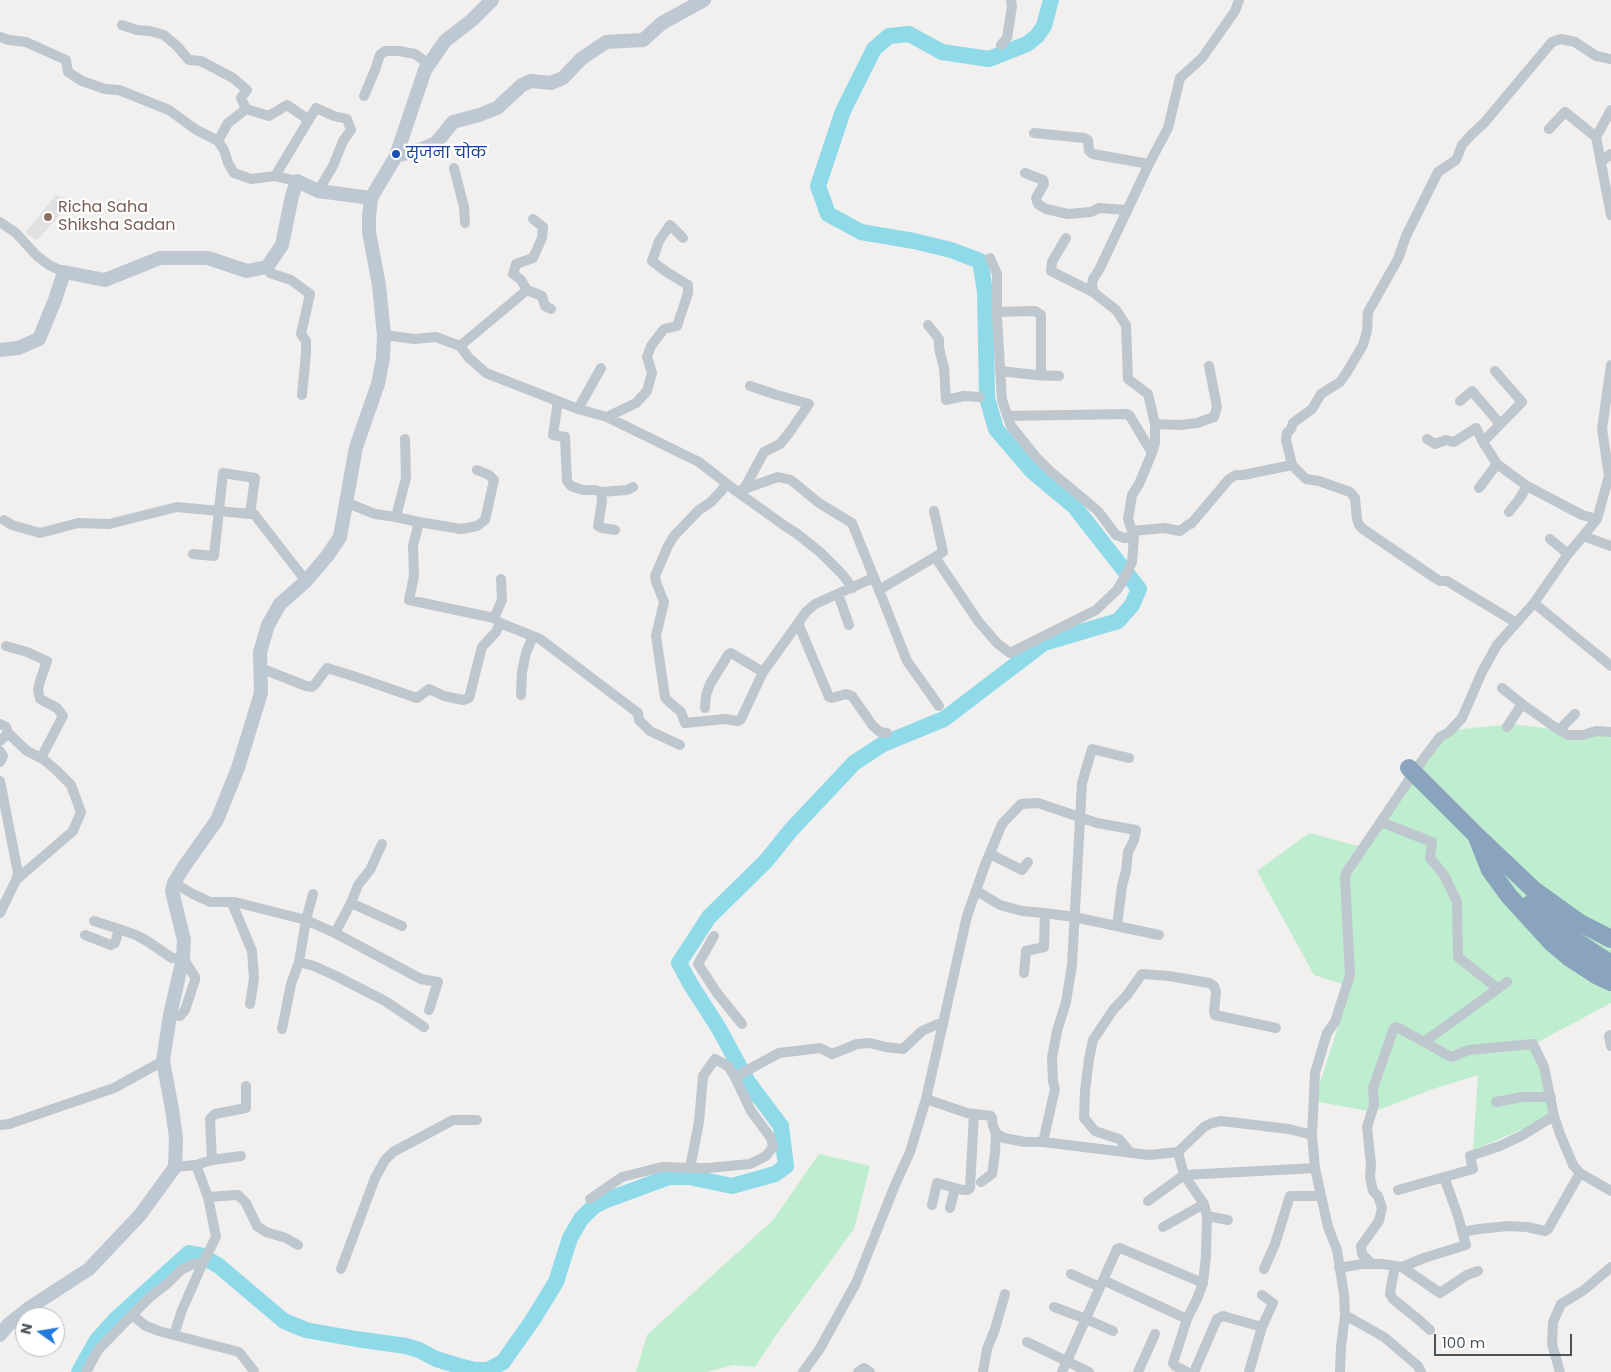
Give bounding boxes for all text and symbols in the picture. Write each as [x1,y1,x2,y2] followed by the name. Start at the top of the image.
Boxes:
[406,144,487,164] place label: सृजना चोक
[390,148,402,160] marker: सृजना चोक
[58,198,176,236] place label: Richa Saha Shiksha Sadan
[42,211,54,223] marker: Richa Saha Shiksha Sadan
[15,1307,65,1357] north arrow
[15,1321,37,1336] text: N
[1436,1324,1574,1356] scale bar
[1442,1332,1485,1353] text: 100 m

